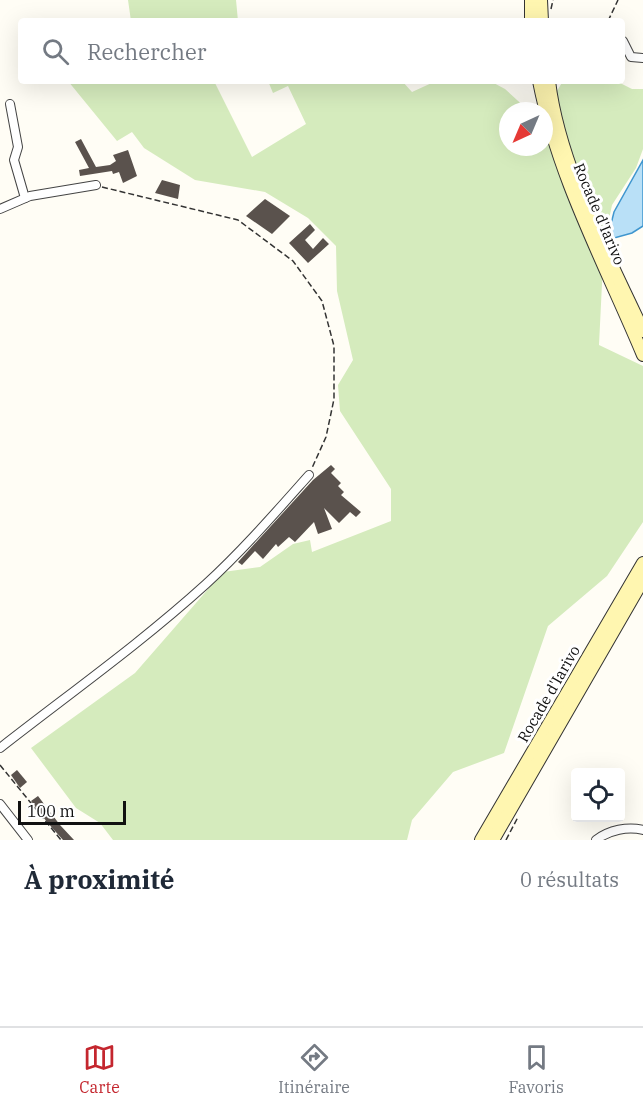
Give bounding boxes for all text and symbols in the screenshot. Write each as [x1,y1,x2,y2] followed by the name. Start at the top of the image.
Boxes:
[18,18,625,84] search box
[39,35,72,68] icon: search
[87,37,206,66] text: Rechercher
[499,102,553,156] north arrow
[569,160,629,268] street label: Rocade d'Iarivo
[513,642,584,746] street label: Rocade d'Iarivo
[571,768,625,822] map controls
[571,768,625,822] button: locate
[18,798,126,826] scale bar
[27,801,75,821] text: 100 m
[24,862,175,896] text: À proximité
[520,866,619,893] text: 0 résultats
[79,1041,120,1097] tab: Carte
[278,1041,350,1097] tab: Itinéraire
[508,1041,564,1097] tab: Favoris

